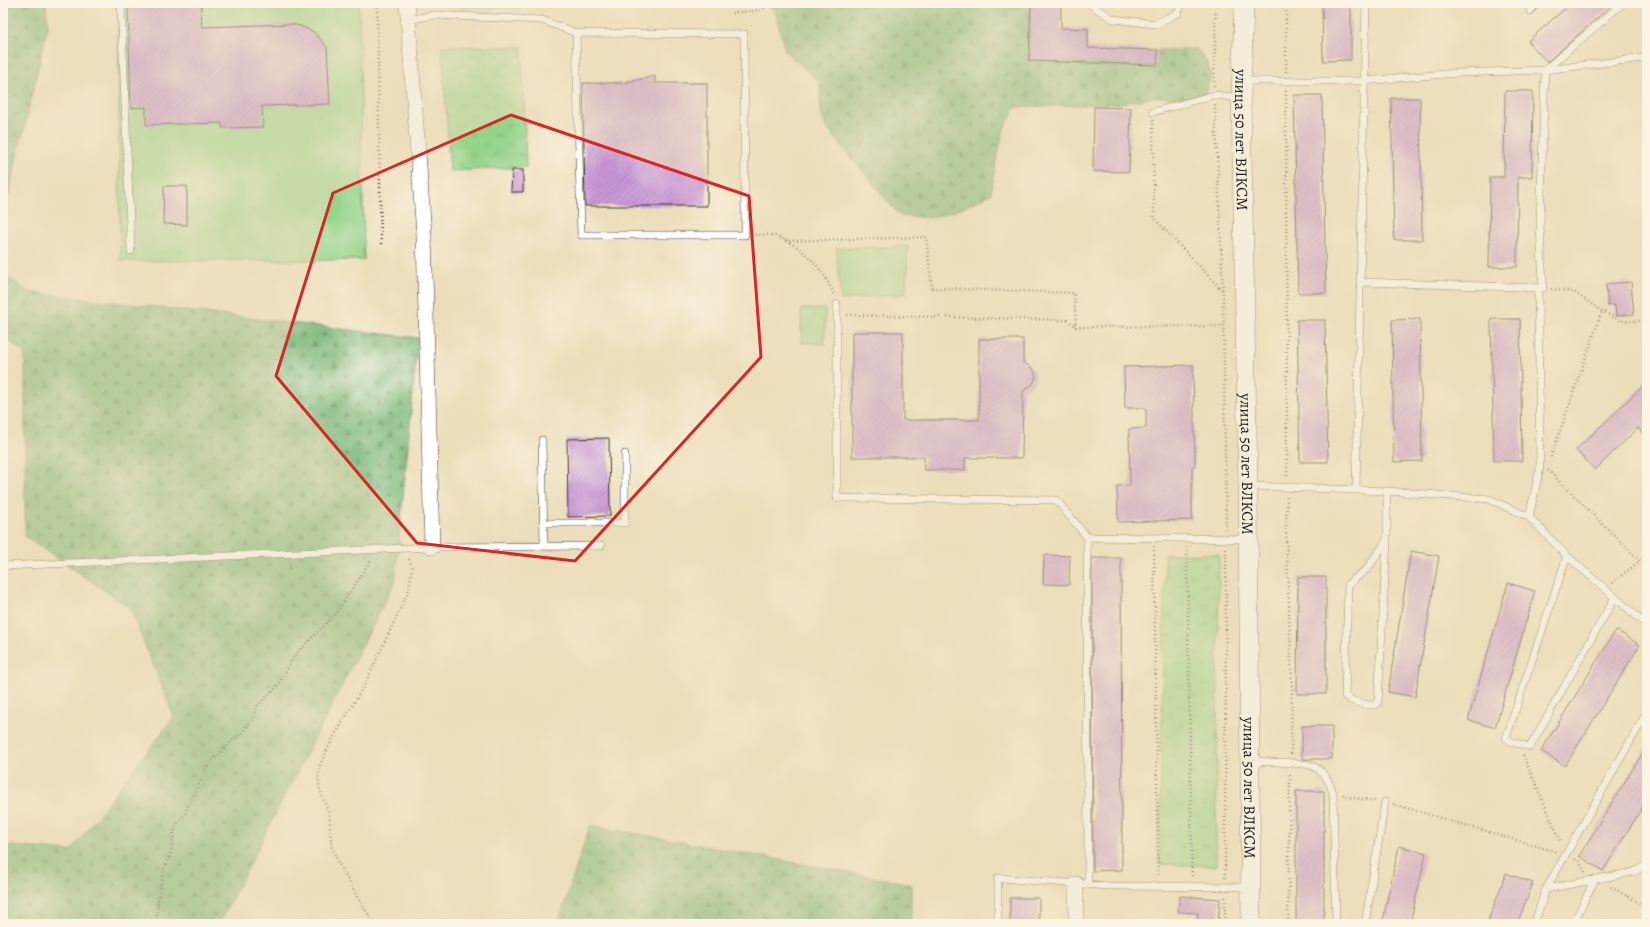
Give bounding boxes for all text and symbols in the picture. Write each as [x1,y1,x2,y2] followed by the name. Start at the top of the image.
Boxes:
[1229,68,1253,211] street label: улица 50 лет ВЛКСМ
[1234,392,1258,535] street label: улица 50 лет ВЛКСМ
[1238,716,1261,859] street label: улица 50 лет ВЛКСМ

